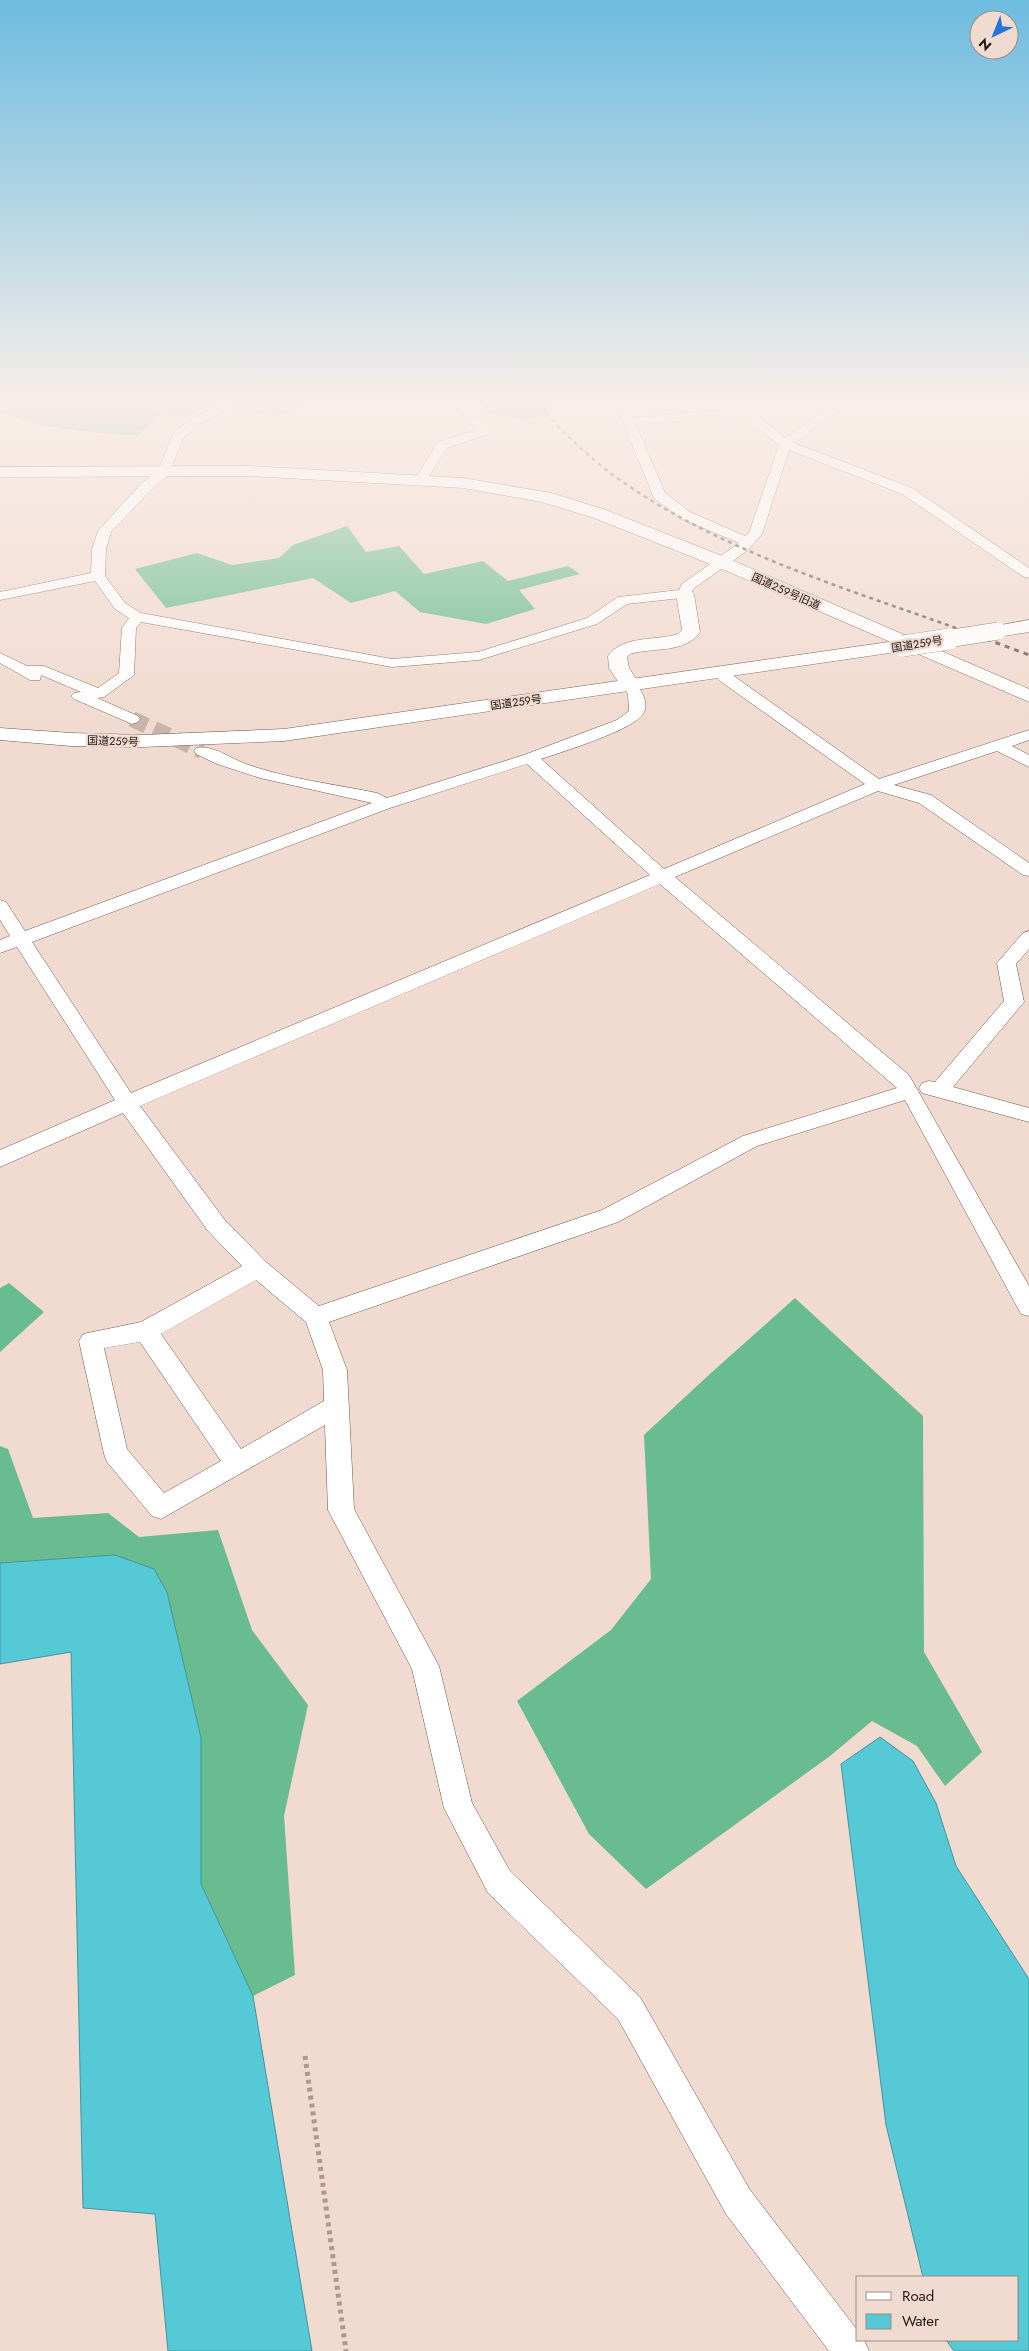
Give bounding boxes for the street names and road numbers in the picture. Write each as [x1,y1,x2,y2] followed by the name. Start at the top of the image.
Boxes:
[749,569,823,613] street label: 国道259号旧道
[890,632,944,656] street label: 国道259号
[489,690,543,714] street label: 国道259号
[87,732,139,750] street label: 国道259号

